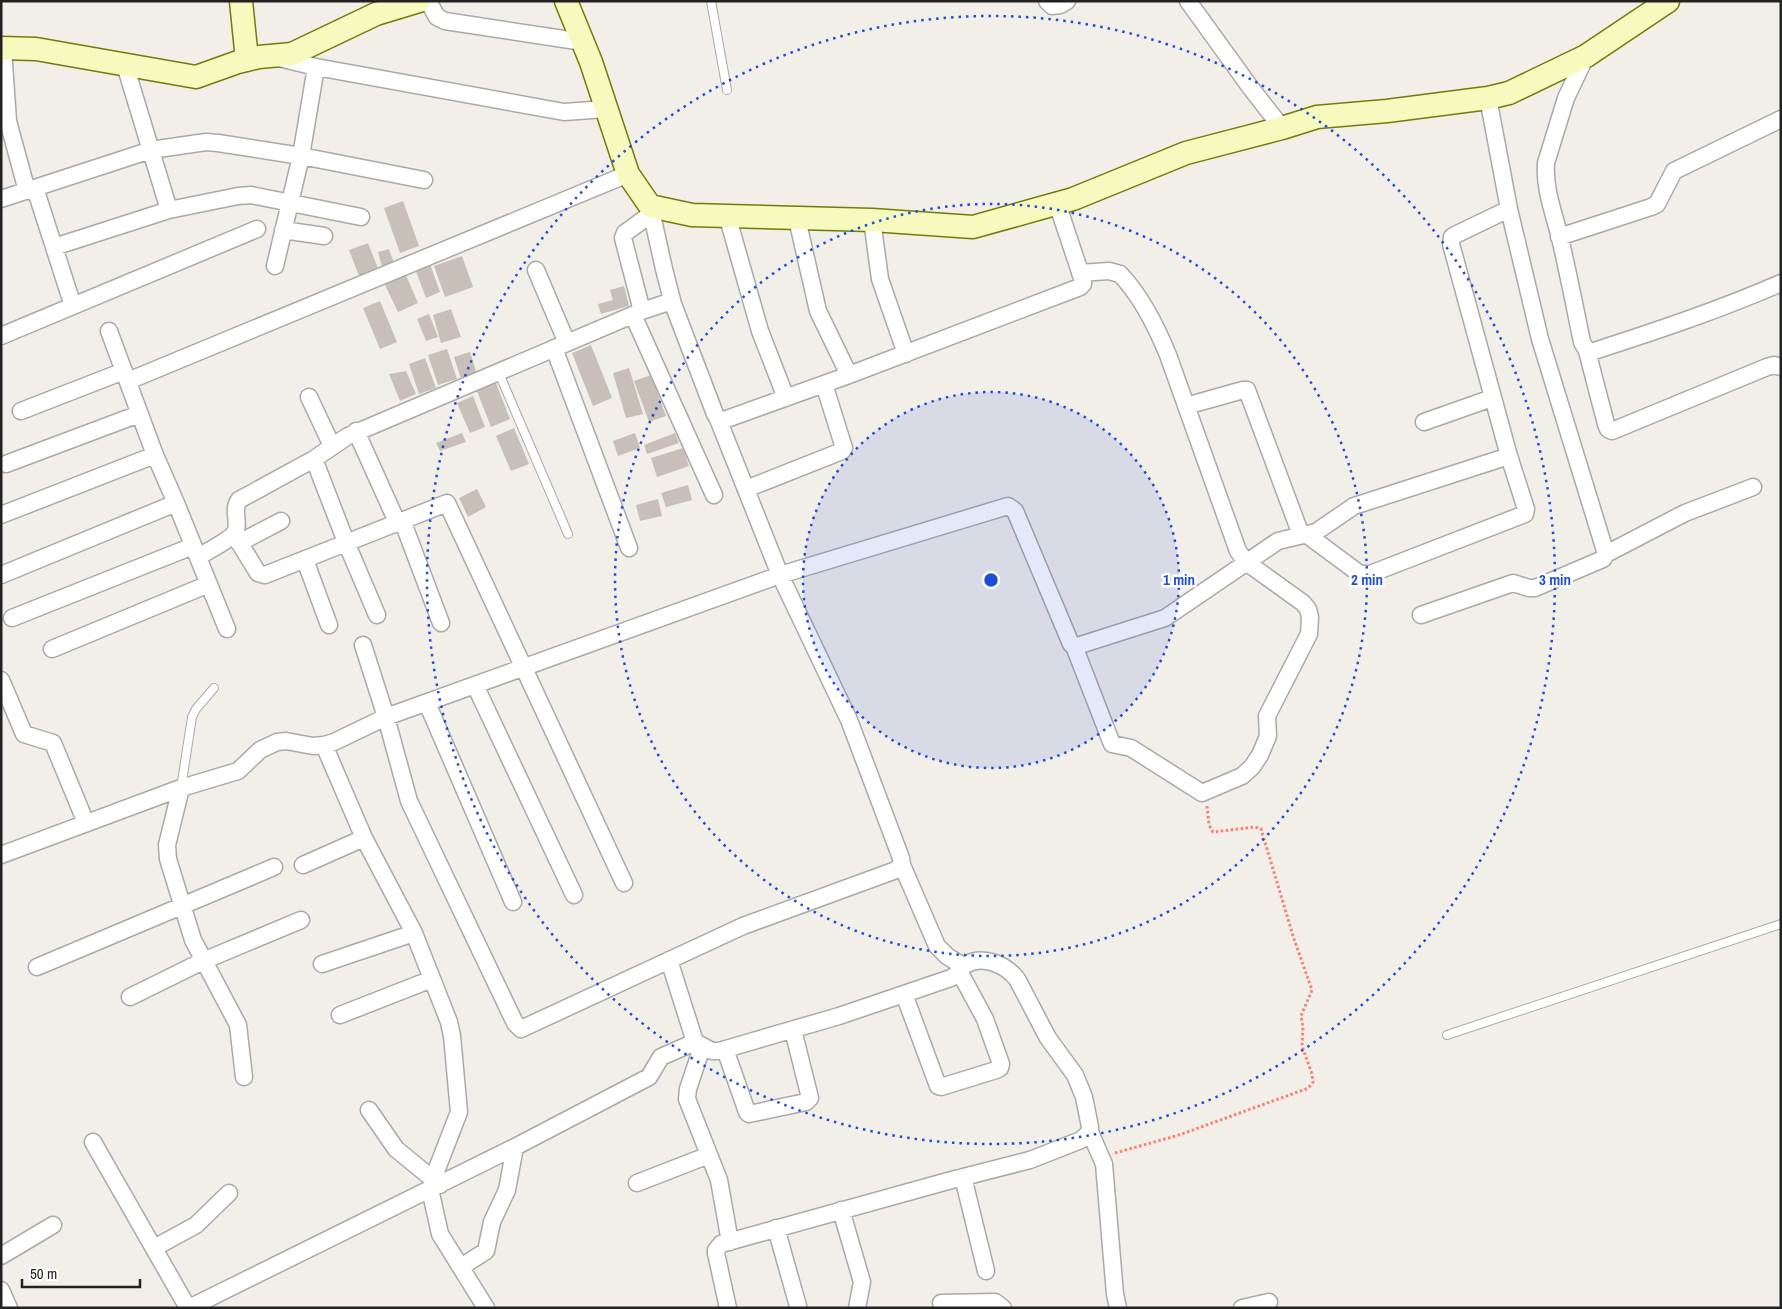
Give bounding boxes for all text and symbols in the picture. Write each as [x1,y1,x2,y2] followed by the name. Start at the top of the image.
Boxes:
[1163,569,1195,590] text: 1 min
[1351,569,1383,590] text: 2 min
[1539,569,1571,590] text: 3 min
[982,571,1000,589] centre of rings
[22,1256,140,1288] scale bar
[30,1263,57,1284] text: 50 m

